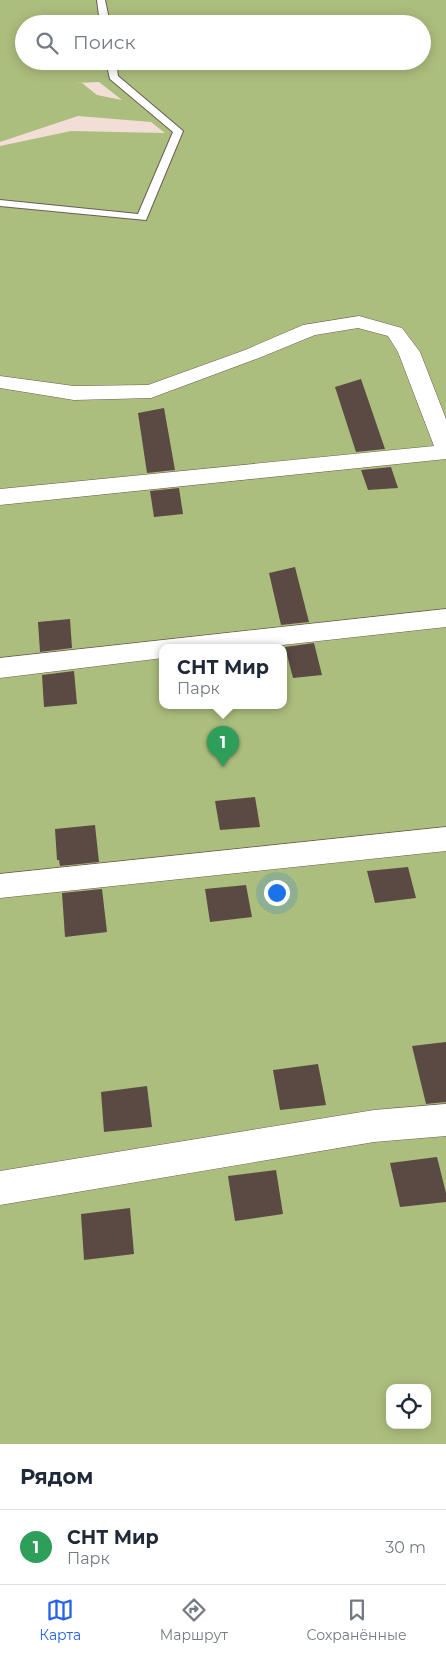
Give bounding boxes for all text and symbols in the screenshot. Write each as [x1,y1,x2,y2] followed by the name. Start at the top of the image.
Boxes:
[15,15,431,70] search box
[33,29,61,57] icon: search
[73,31,136,54] text: Поиск
[159,644,287,709] popup
[177,656,269,679] text: СНТ Мир
[177,679,220,698] text: Парк
[207,726,239,767] pin: 1
[264,880,290,906] your location
[386,1384,431,1429] map controls
[386,1384,431,1429] button: locate
[20,1464,93,1489] text: Рядом
[67,1526,159,1549] text: СНТ Мир
[33,1538,39,1557] text: 1
[385,1538,426,1557] text: 30 m
[67,1549,110,1568] text: Парк
[39,1596,81,1644] tab: Карта
[160,1596,228,1644] tab: Маршрут
[307,1596,407,1644] tab: Сохранённые

